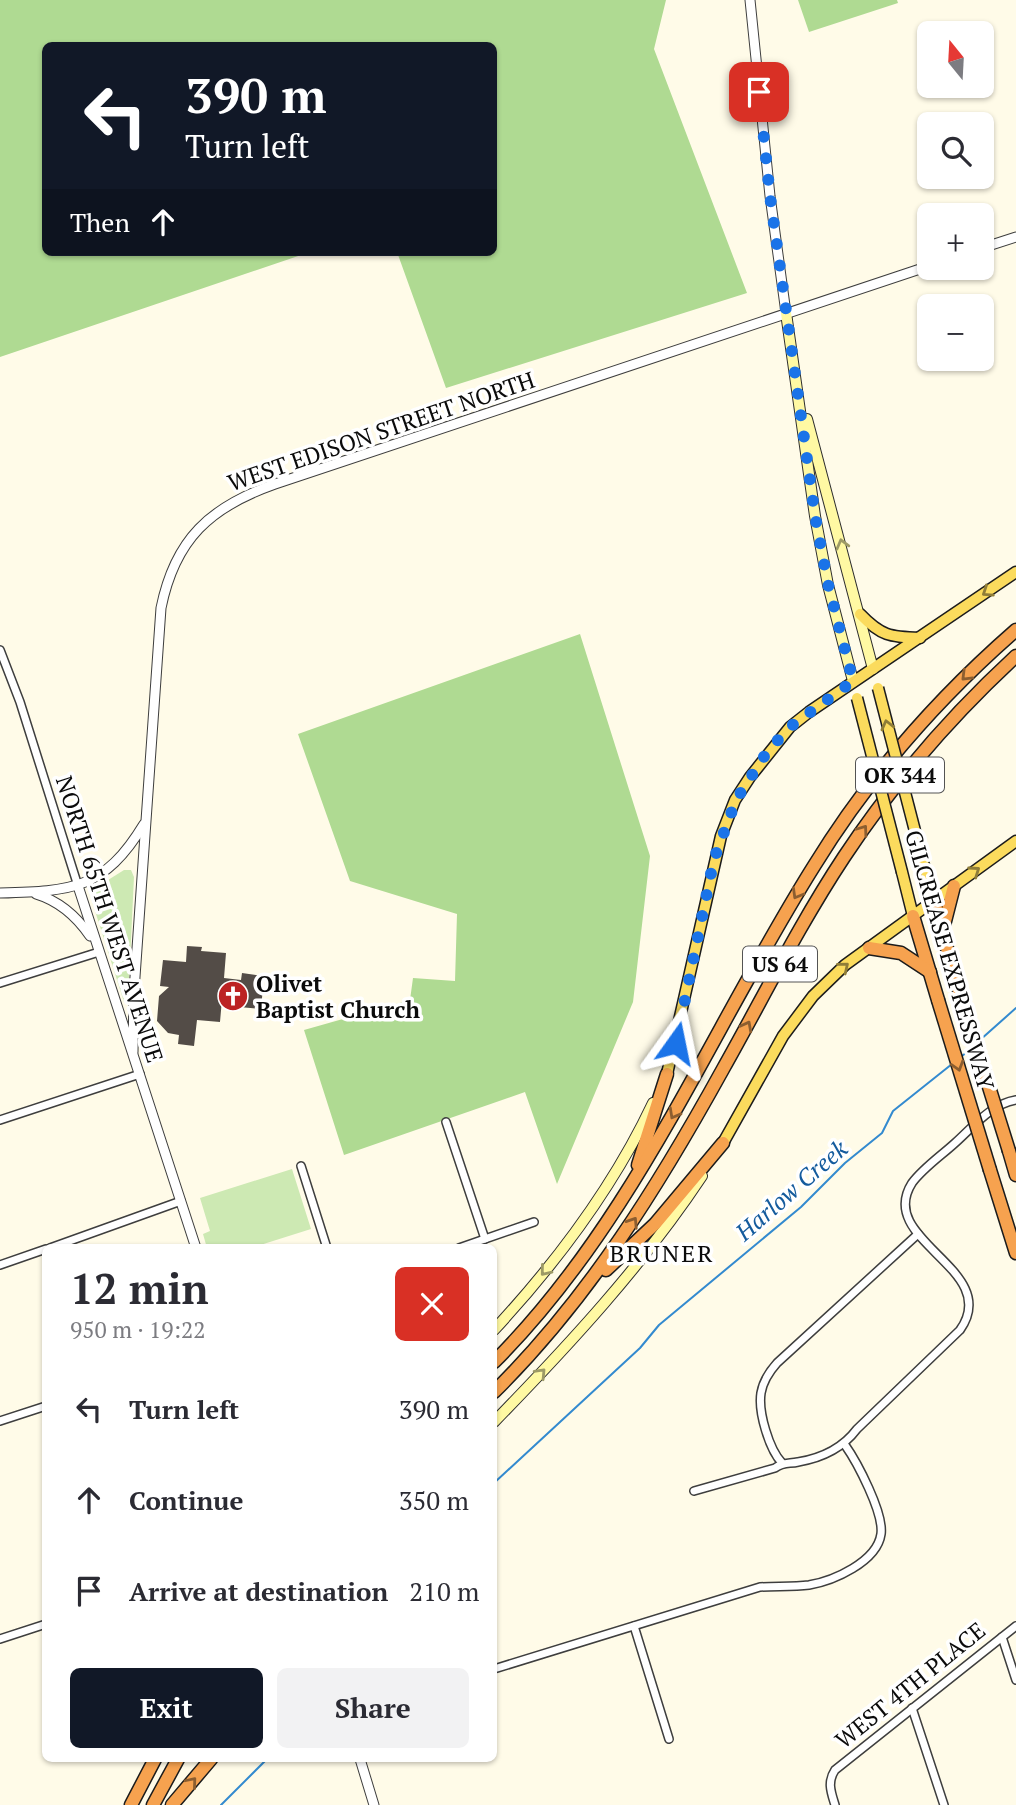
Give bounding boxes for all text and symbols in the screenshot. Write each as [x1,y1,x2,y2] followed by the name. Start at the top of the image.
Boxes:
[917,21,994,98] north arrow
[917,21,994,371] map controls
[185,62,327,127] text: 390 m
[729,62,789,122] pin
[70,70,161,161] icon: left
[740,73,778,111] icon: arrive
[917,112,994,189] button: search
[185,125,309,167] text: Turn left
[144,203,182,241] icon: ahead
[917,203,994,280] button: +
[70,205,130,239] text: Then
[917,294,994,371] button: −
[223,364,539,498] street label: WEST EDISON STREET NORTH
[835,538,850,550] one-way arrow
[982,584,995,596] one-way arrow
[962,668,975,681] one-way arrow
[881,719,895,731] one-way arrow
[856,758,944,792] road number: OK 344
[49,772,171,1066] street label: NORTH 65TH WEST AVENUE
[854,825,867,838] one-way arrow
[898,826,1002,1094] street label: GILCREASE EXPRESSWAY
[967,867,980,879] one-way arrow
[792,887,805,899] one-way arrow
[743,946,817,982] road number: US 64
[835,963,848,975] one-way arrow
[256,968,420,1025] place label: Olivet Baptist Church
[216,979,250,1013] church icon: Olivet Baptist Church
[639,1006,713,1080] position arrow
[739,1020,752,1033] one-way arrow
[950,1059,965,1071] one-way arrow
[669,1107,682,1119] one-way arrow
[728,1132,854,1248] water label: Harlow Creek
[624,1217,637,1230] one-way arrow
[610,1237,715,1269] district label: BRUNER
[70,1260,209,1316] text: 12 min
[541,1264,554,1276] one-way arrow
[395,1267,469,1341] button: close
[70,1314,205,1345] text: 950 m · 19:22
[533,1368,545,1381] one-way arrow
[70,1390,108,1428] icon: left
[129,1392,239,1426] text: Turn left
[399,1392,469,1426] text: 390 m
[70,1481,108,1519] icon: ahead
[129,1483,243,1517] text: Continue
[399,1483,469,1517] text: 350 m
[70,1572,108,1610] icon: arrive
[129,1574,388,1608] text: Arrive at destination
[409,1574,480,1608] text: 210 m
[828,1615,992,1755] street label: WEST 4TH PLACE
[70,1668,263,1748] button: Exit
[277,1668,469,1748] button: Share
[184,1777,196,1790] one-way arrow

